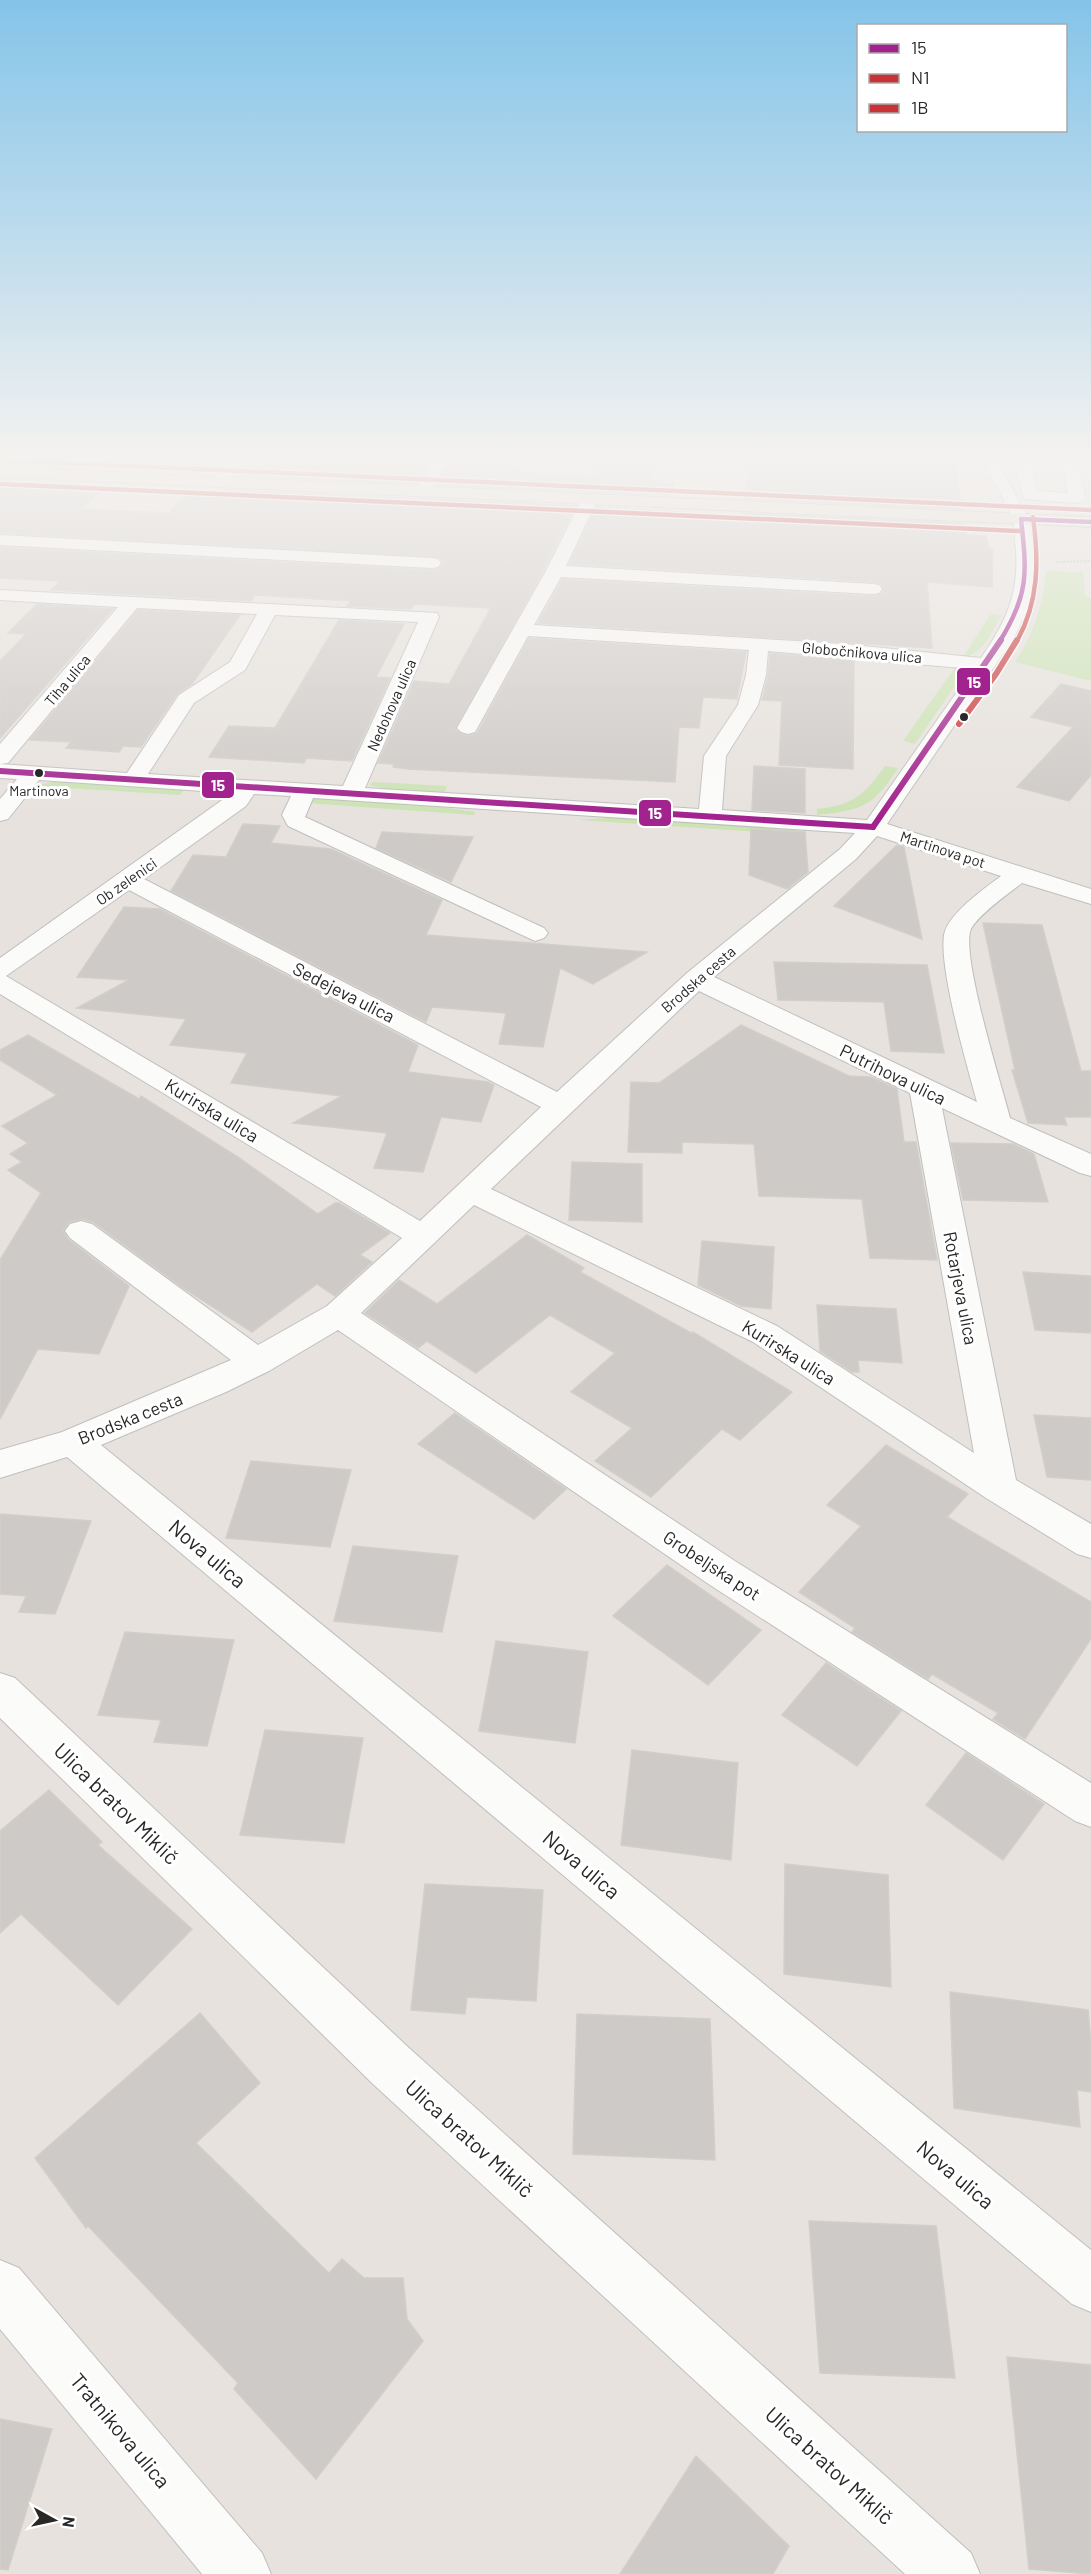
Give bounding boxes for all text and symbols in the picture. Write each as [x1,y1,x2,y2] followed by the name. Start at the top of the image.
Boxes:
[857,24,1067,132] legend
[911,36,927,58] text: 15
[911,66,929,88] text: N1
[911,96,929,118] text: 1B
[801,638,923,666] street label: Globočnikova ulica
[40,651,94,709] street label: Tiha ulica
[363,656,419,754] street label: Nedohova ulica
[956,667,991,696] line badge: 15
[967,672,982,691] text: 15
[958,711,970,723] unlabelled marker
[33,767,45,779] marker: Martinova
[201,771,235,799] line badge: 15
[211,775,226,794] text: 15
[9,782,69,799] place label: Martinova
[638,799,672,827] line badge: 15
[648,803,663,822] text: 15
[898,827,988,871] street label: Martinova pot
[92,854,160,908] street label: Ob zelenici
[657,942,739,1016] street label: Brodska cesta
[289,957,399,1027] street label: Sedejeva ulica
[836,1039,950,1109] street label: Putrihova ulica
[161,1073,263,1147] street label: Kurirska ulica
[939,1230,983,1346] street label: Rotarjeva ulica
[738,1315,840,1389] street label: Kurirska ulica
[75,1387,185,1449] street label: Brodska cesta
[164,1514,252,1592] street label: Nova ulica
[659,1525,765,1605] street label: Grobeljska pot
[49,1737,185,1869] street label: Ulica bratov Miklič
[538,1825,626,1903] street label: Nova ulica
[401,2074,539,2202] street label: Ulica bratov Miklič
[912,2135,1000,2213] street label: Nova ulica
[66,2367,176,2493] street label: Tratnikova ulica
[761,2401,899,2529] street label: Ulica bratov Miklič
[24,2490,84,2550] north arrow
[59,2516,79,2529] text: N

